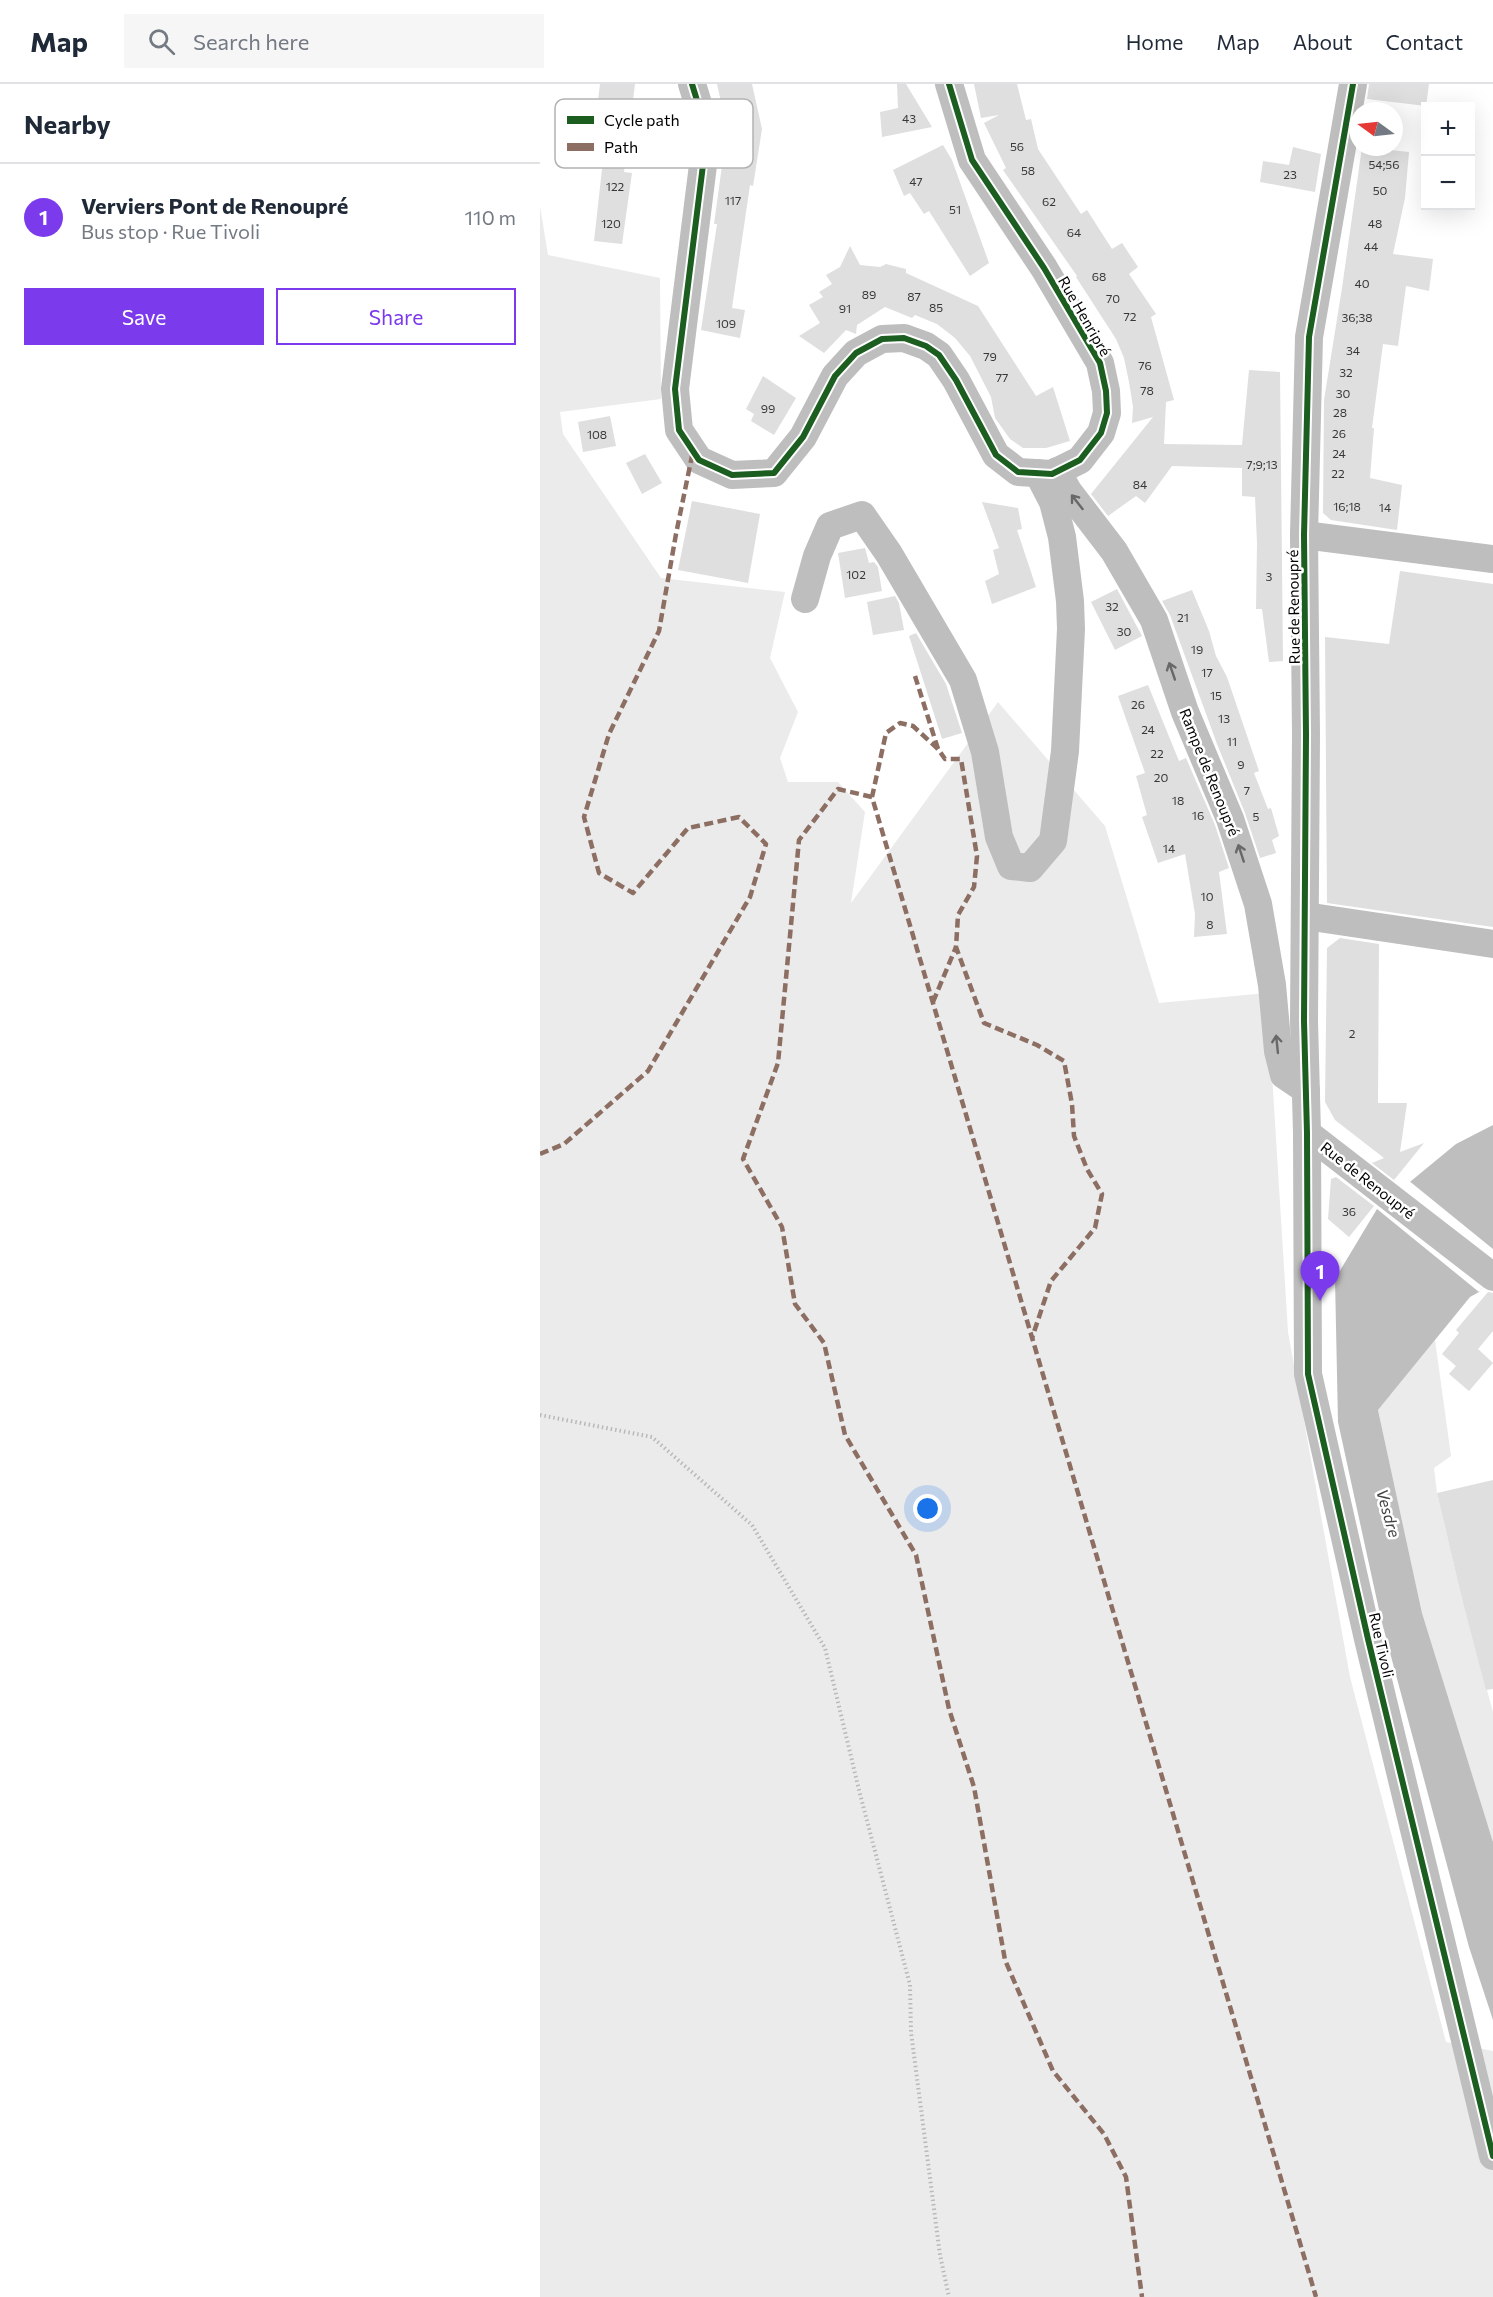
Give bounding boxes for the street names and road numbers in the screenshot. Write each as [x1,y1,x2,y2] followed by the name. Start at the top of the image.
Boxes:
[1055,273,1115,359] street label: Rue Henripré
[1283,550,1303,664] street label: Rue de Renoupré
[1176,706,1244,838] street label: Rampe de Renoupré
[1317,1138,1419,1222] street label: Rue de Renoupré
[1366,1611,1398,1679] street label: Rue Tivoli

